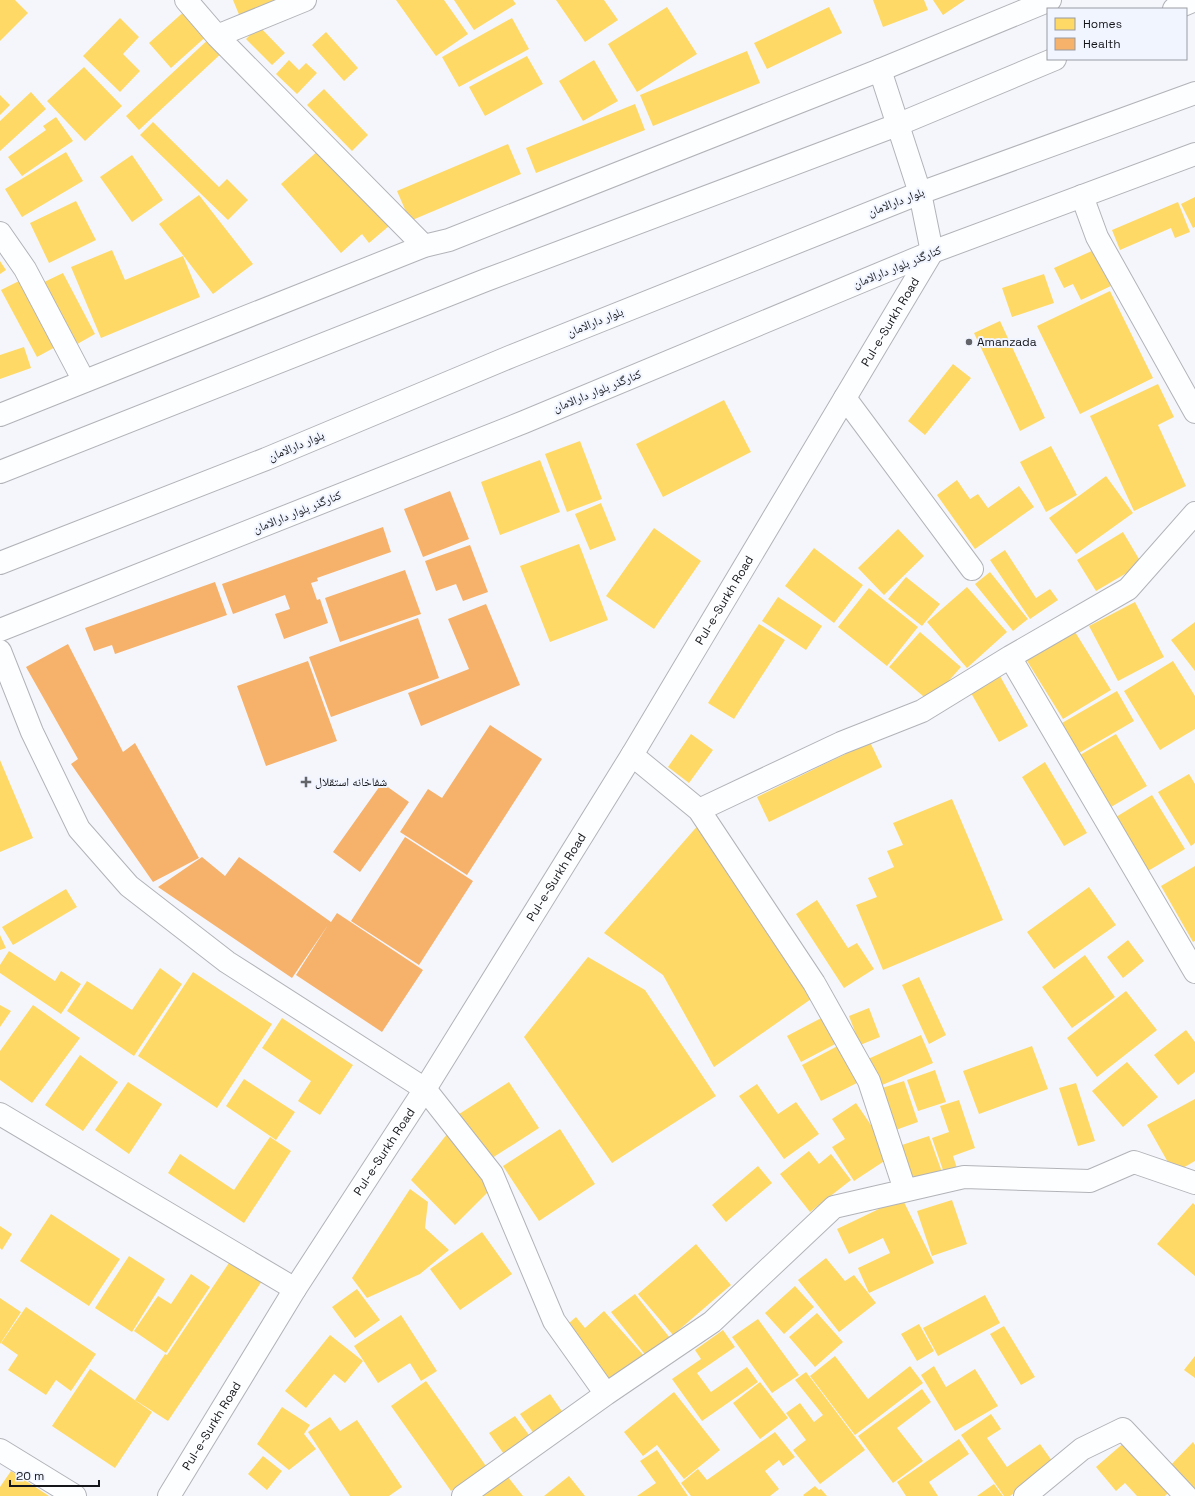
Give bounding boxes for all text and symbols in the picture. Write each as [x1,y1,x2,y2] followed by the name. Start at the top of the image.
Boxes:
[1047,8,1187,60] legend
[1083,16,1122,32] text: Homes
[1083,36,1121,52] text: Health
[865,184,927,220] street label: بلوار دارالامان
[850,242,944,292] street label: کنارگذر بلوار دارالامان
[857,274,923,370] street label: Pul-e-Surkh Road
[564,303,626,341] street label: بلوار دارالامان
[977,334,1037,350] place label: Amanzada
[964,337,974,347] marker: Amanzada
[550,366,644,416] street label: کنارگذر بلوار دارالامان
[265,427,327,465] street label: بلوار دارالامان
[250,487,344,537] street label: کنارگذر بلوار دارالامان
[691,553,757,648] street label: Pul-e-Surkh Road
[315,774,387,790] place label: شفاخانه استقلال
[300,776,312,788] marker: شفاخانه استقلال
[523,830,590,924] street label: Pul-e-Surkh Road
[350,1105,418,1199] street label: Pul-e-Surkh Road
[178,1379,245,1473] street label: Pul-e-Surkh Road
[10,1462,99,1488] scale bar
[16,1468,44,1484] text: 20 m

